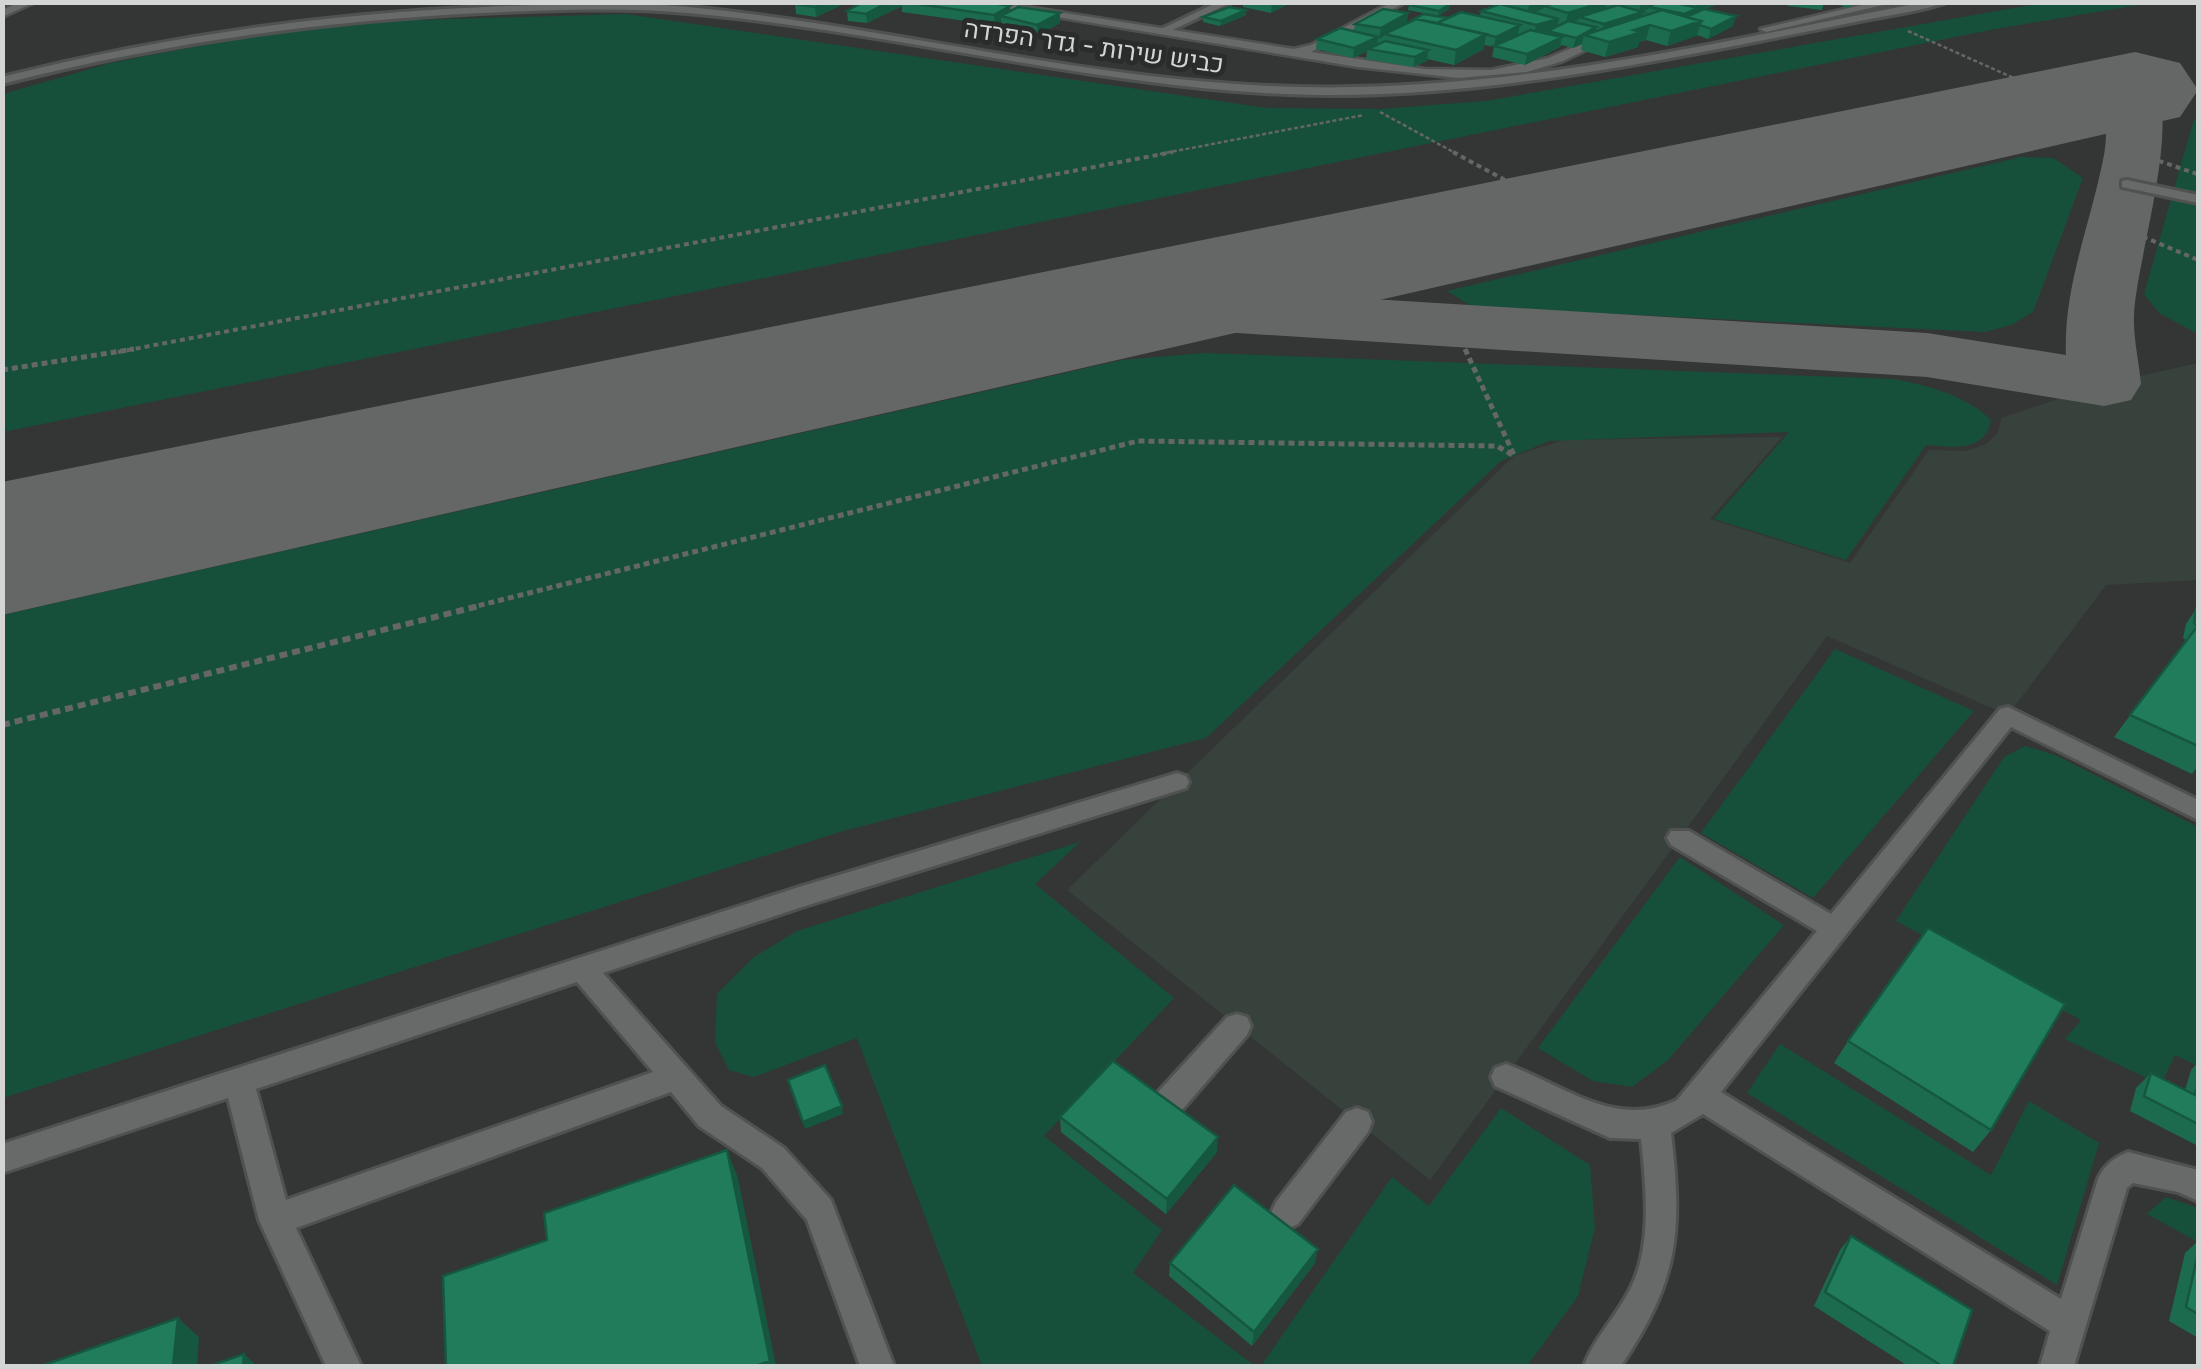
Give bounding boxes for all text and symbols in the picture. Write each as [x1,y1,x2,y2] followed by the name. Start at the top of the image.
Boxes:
[962,13,1226,79] street label: כביש שירות - גדר הפרדה

